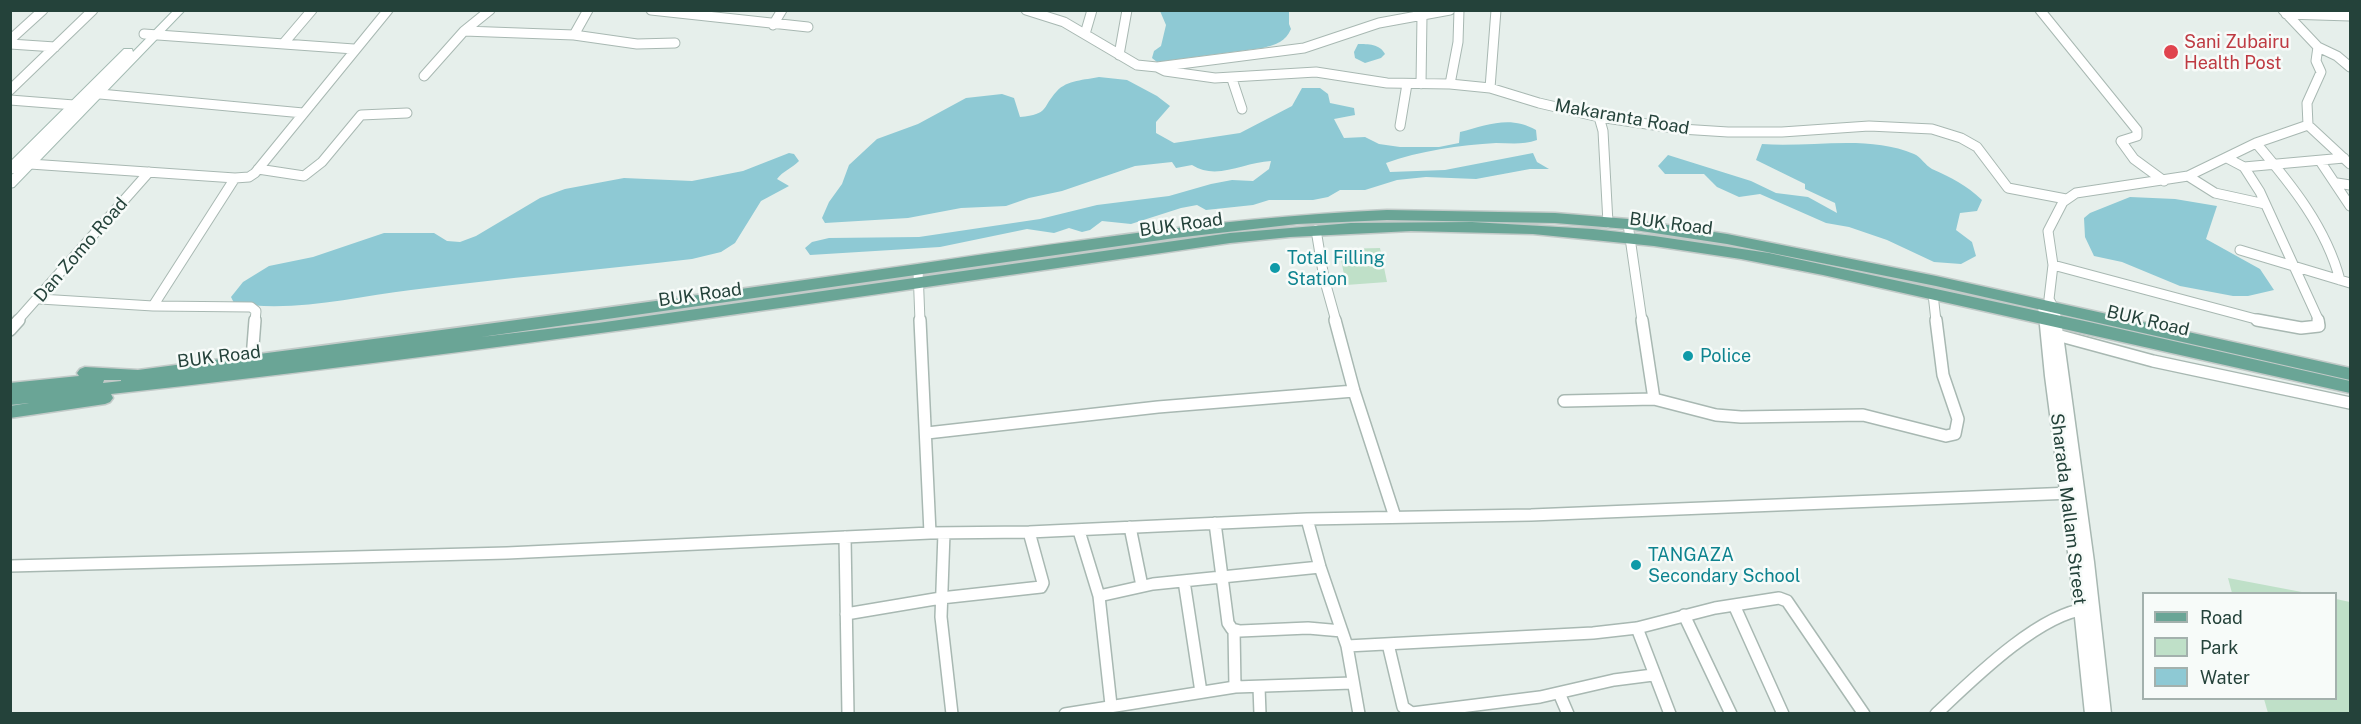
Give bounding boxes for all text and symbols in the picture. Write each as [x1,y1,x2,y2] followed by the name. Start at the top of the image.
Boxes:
[2184,31,2290,74] place label: Sani Zubairu Health Post
[2162,43,2180,61] marker: Sani Zubairu Health Post
[1553,95,1691,139] street label: Makaranta Road
[30,193,132,307] street label: Dan Zomo Road
[1138,208,1224,242] street label: BUK Road
[1628,208,1714,240] street label: BUK Road
[1287,247,1385,290] place label: Total Filling Station
[1268,261,1282,275] marker: Total Filling Station
[657,278,743,312] street label: BUK Road
[2105,301,2191,341] street label: BUK Road
[176,341,262,373] street label: BUK Road
[1700,345,1751,367] place label: Police
[1681,349,1695,363] marker: Police
[2046,412,2090,606] street label: Sharada Mallam Street
[1648,544,1800,586] place label: TANGAZA Secondary School
[1629,558,1643,572] marker: TANGAZA Secondary School
[2142,592,2337,700] legend
[2200,607,2243,628] text: Road
[2200,637,2238,658] text: Park
[2200,667,2250,688] text: Water

